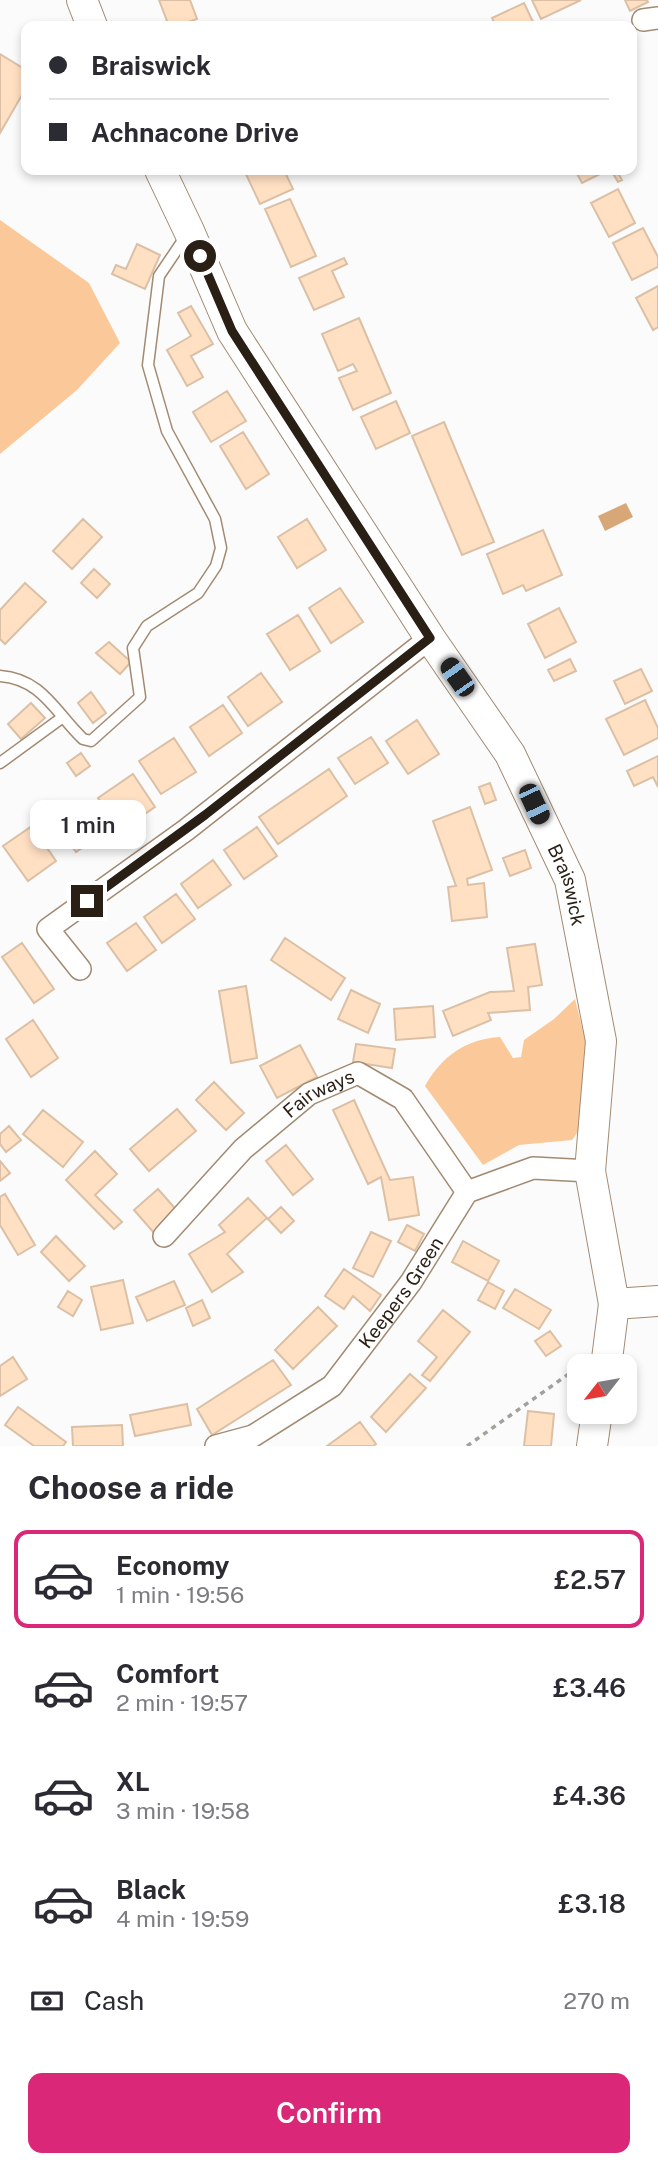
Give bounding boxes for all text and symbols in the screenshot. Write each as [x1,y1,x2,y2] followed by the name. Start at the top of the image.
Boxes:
[91,50,211,81] text: Braiswick
[91,117,299,148] text: Achnacone Drive
[184,240,216,272] route start
[437,654,478,700] car
[516,781,553,827] car
[29,800,145,848] callout: 1 min
[61,811,115,838] text: 1 min
[543,840,590,928] street label: Braiswick
[71,885,103,917] route end
[278,1065,357,1122] street label: Fairways
[354,1233,447,1352] street label: Keepers Green
[567,1354,637,1424] north arrow
[567,1354,637,1424] map controls
[28,1469,234,1506] text: Choose a ride
[32,1548,95,1611] icon: car
[116,1550,229,1581] text: Economy
[554,1564,626,1595] text: £2.57
[116,1581,244,1608] text: 1 min · 19:56
[32,1656,95,1719] icon: car
[116,1658,219,1689] text: Comfort
[553,1672,626,1703] text: £3.46
[116,1689,248,1716] text: 2 min · 19:57
[32,1764,95,1827] icon: car
[116,1766,150,1797] text: XL
[553,1780,626,1811] text: £4.36
[116,1797,250,1824] text: 3 min · 19:58
[32,1872,95,1935] icon: car
[116,1874,186,1905] text: Black
[558,1888,626,1919] text: £3.18
[116,1905,249,1932] text: 4 min · 19:59
[28,1982,66,2020] icon: cash
[84,1985,144,2016] text: Cash
[563,1987,630,2014] text: 270 m
[28,2073,630,2153] button: Confirm

